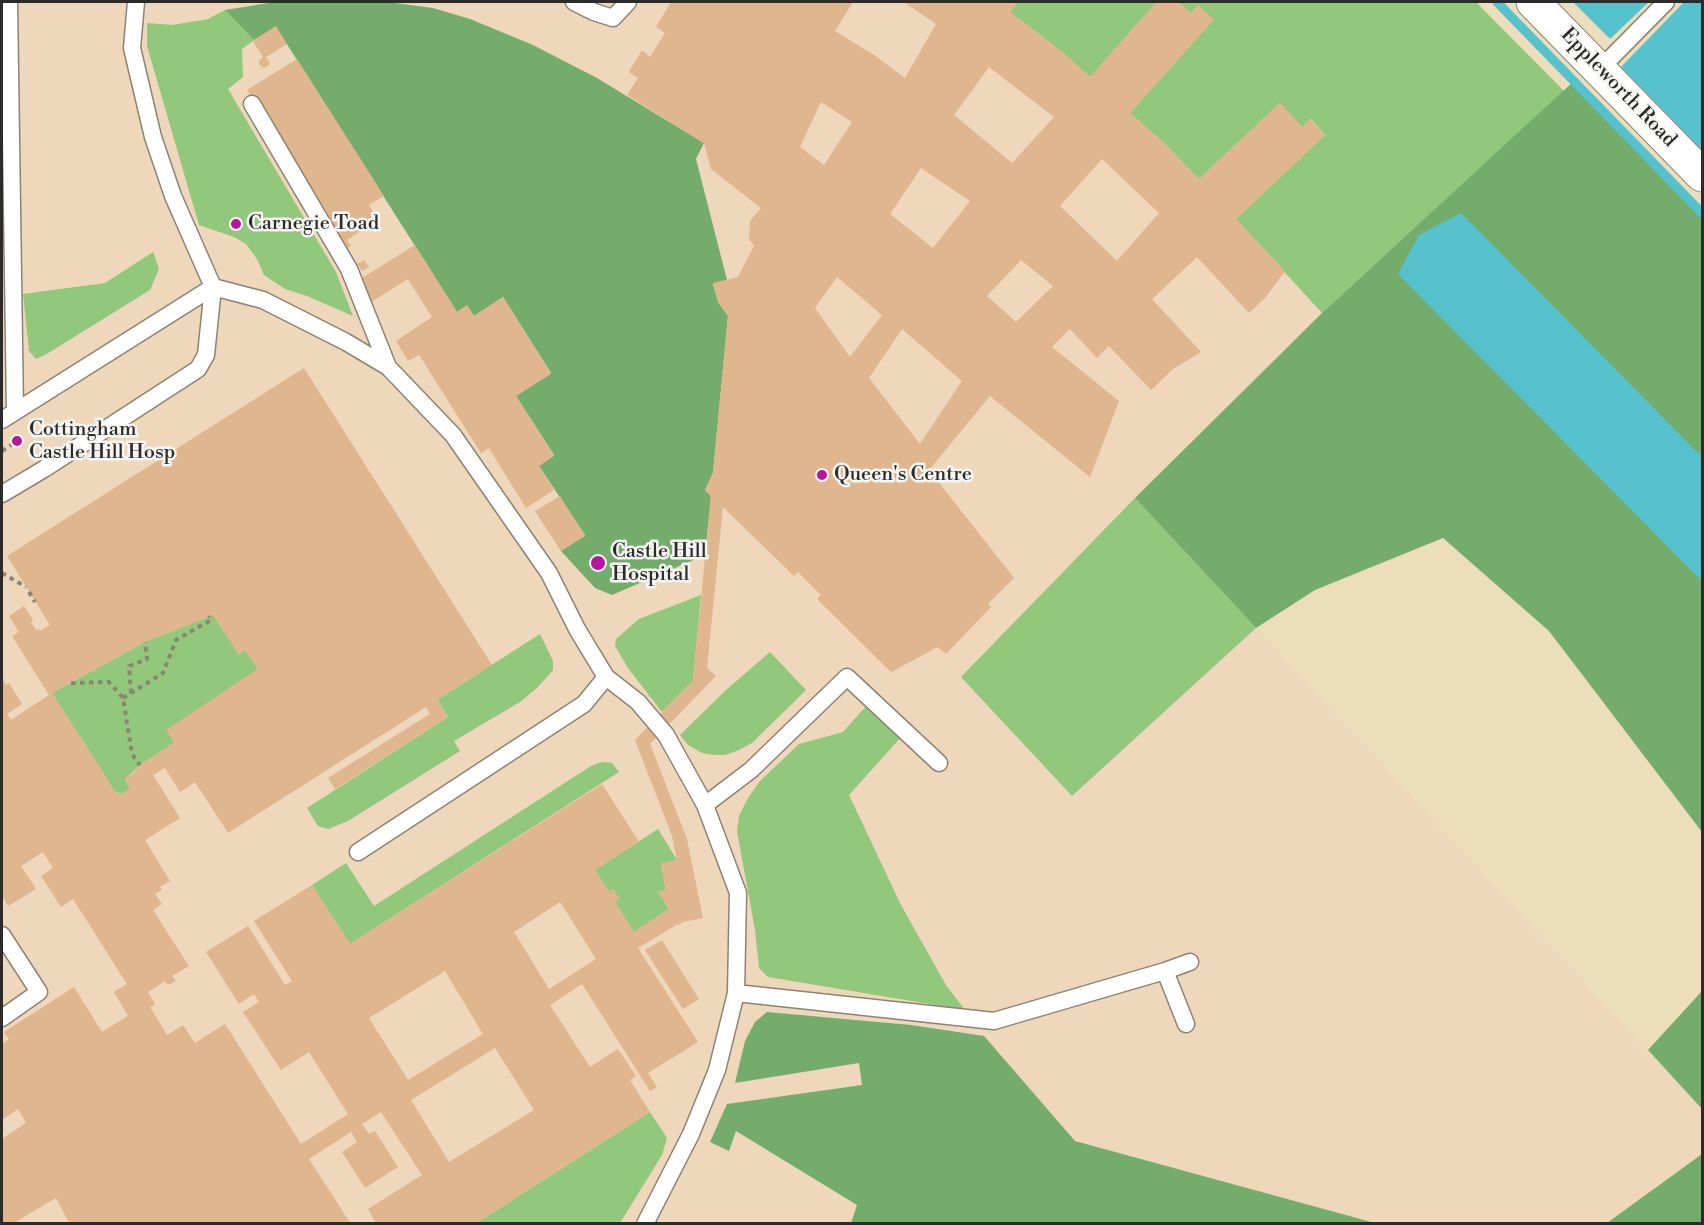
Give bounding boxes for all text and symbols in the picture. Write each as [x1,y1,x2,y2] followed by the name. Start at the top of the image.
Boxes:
[1555,23,1681,153] street label: Eppleworth Road
[248,212,379,236] place label: Carnegie Toad
[229,217,243,231] marker: Carnegie Toad
[29,418,175,465] place label: Cottingham Castle Hill Hosp
[10,434,24,448] marker: Cottingham Castle Hill Hosp
[834,463,972,487] place label: Queen's Centre
[815,468,829,482] marker: Queen's Centre
[612,540,707,587] place label: Castle Hill Hospital
[589,554,607,572] marker: Castle Hill Hospital

